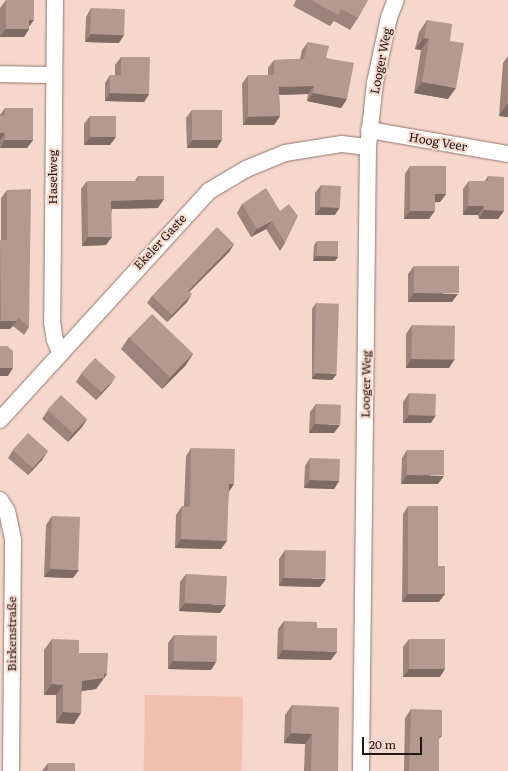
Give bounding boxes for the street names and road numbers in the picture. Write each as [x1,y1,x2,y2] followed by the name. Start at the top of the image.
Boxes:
[368,27,394,95] street label: Looger Weg
[408,130,468,154] street label: Hoog Veer
[46,150,60,204] street label: Haselweg
[131,211,189,273] street label: Ekeler Gaste
[358,350,374,418] street label: Looger Weg
[5,597,19,671] street label: Birkenstraße

